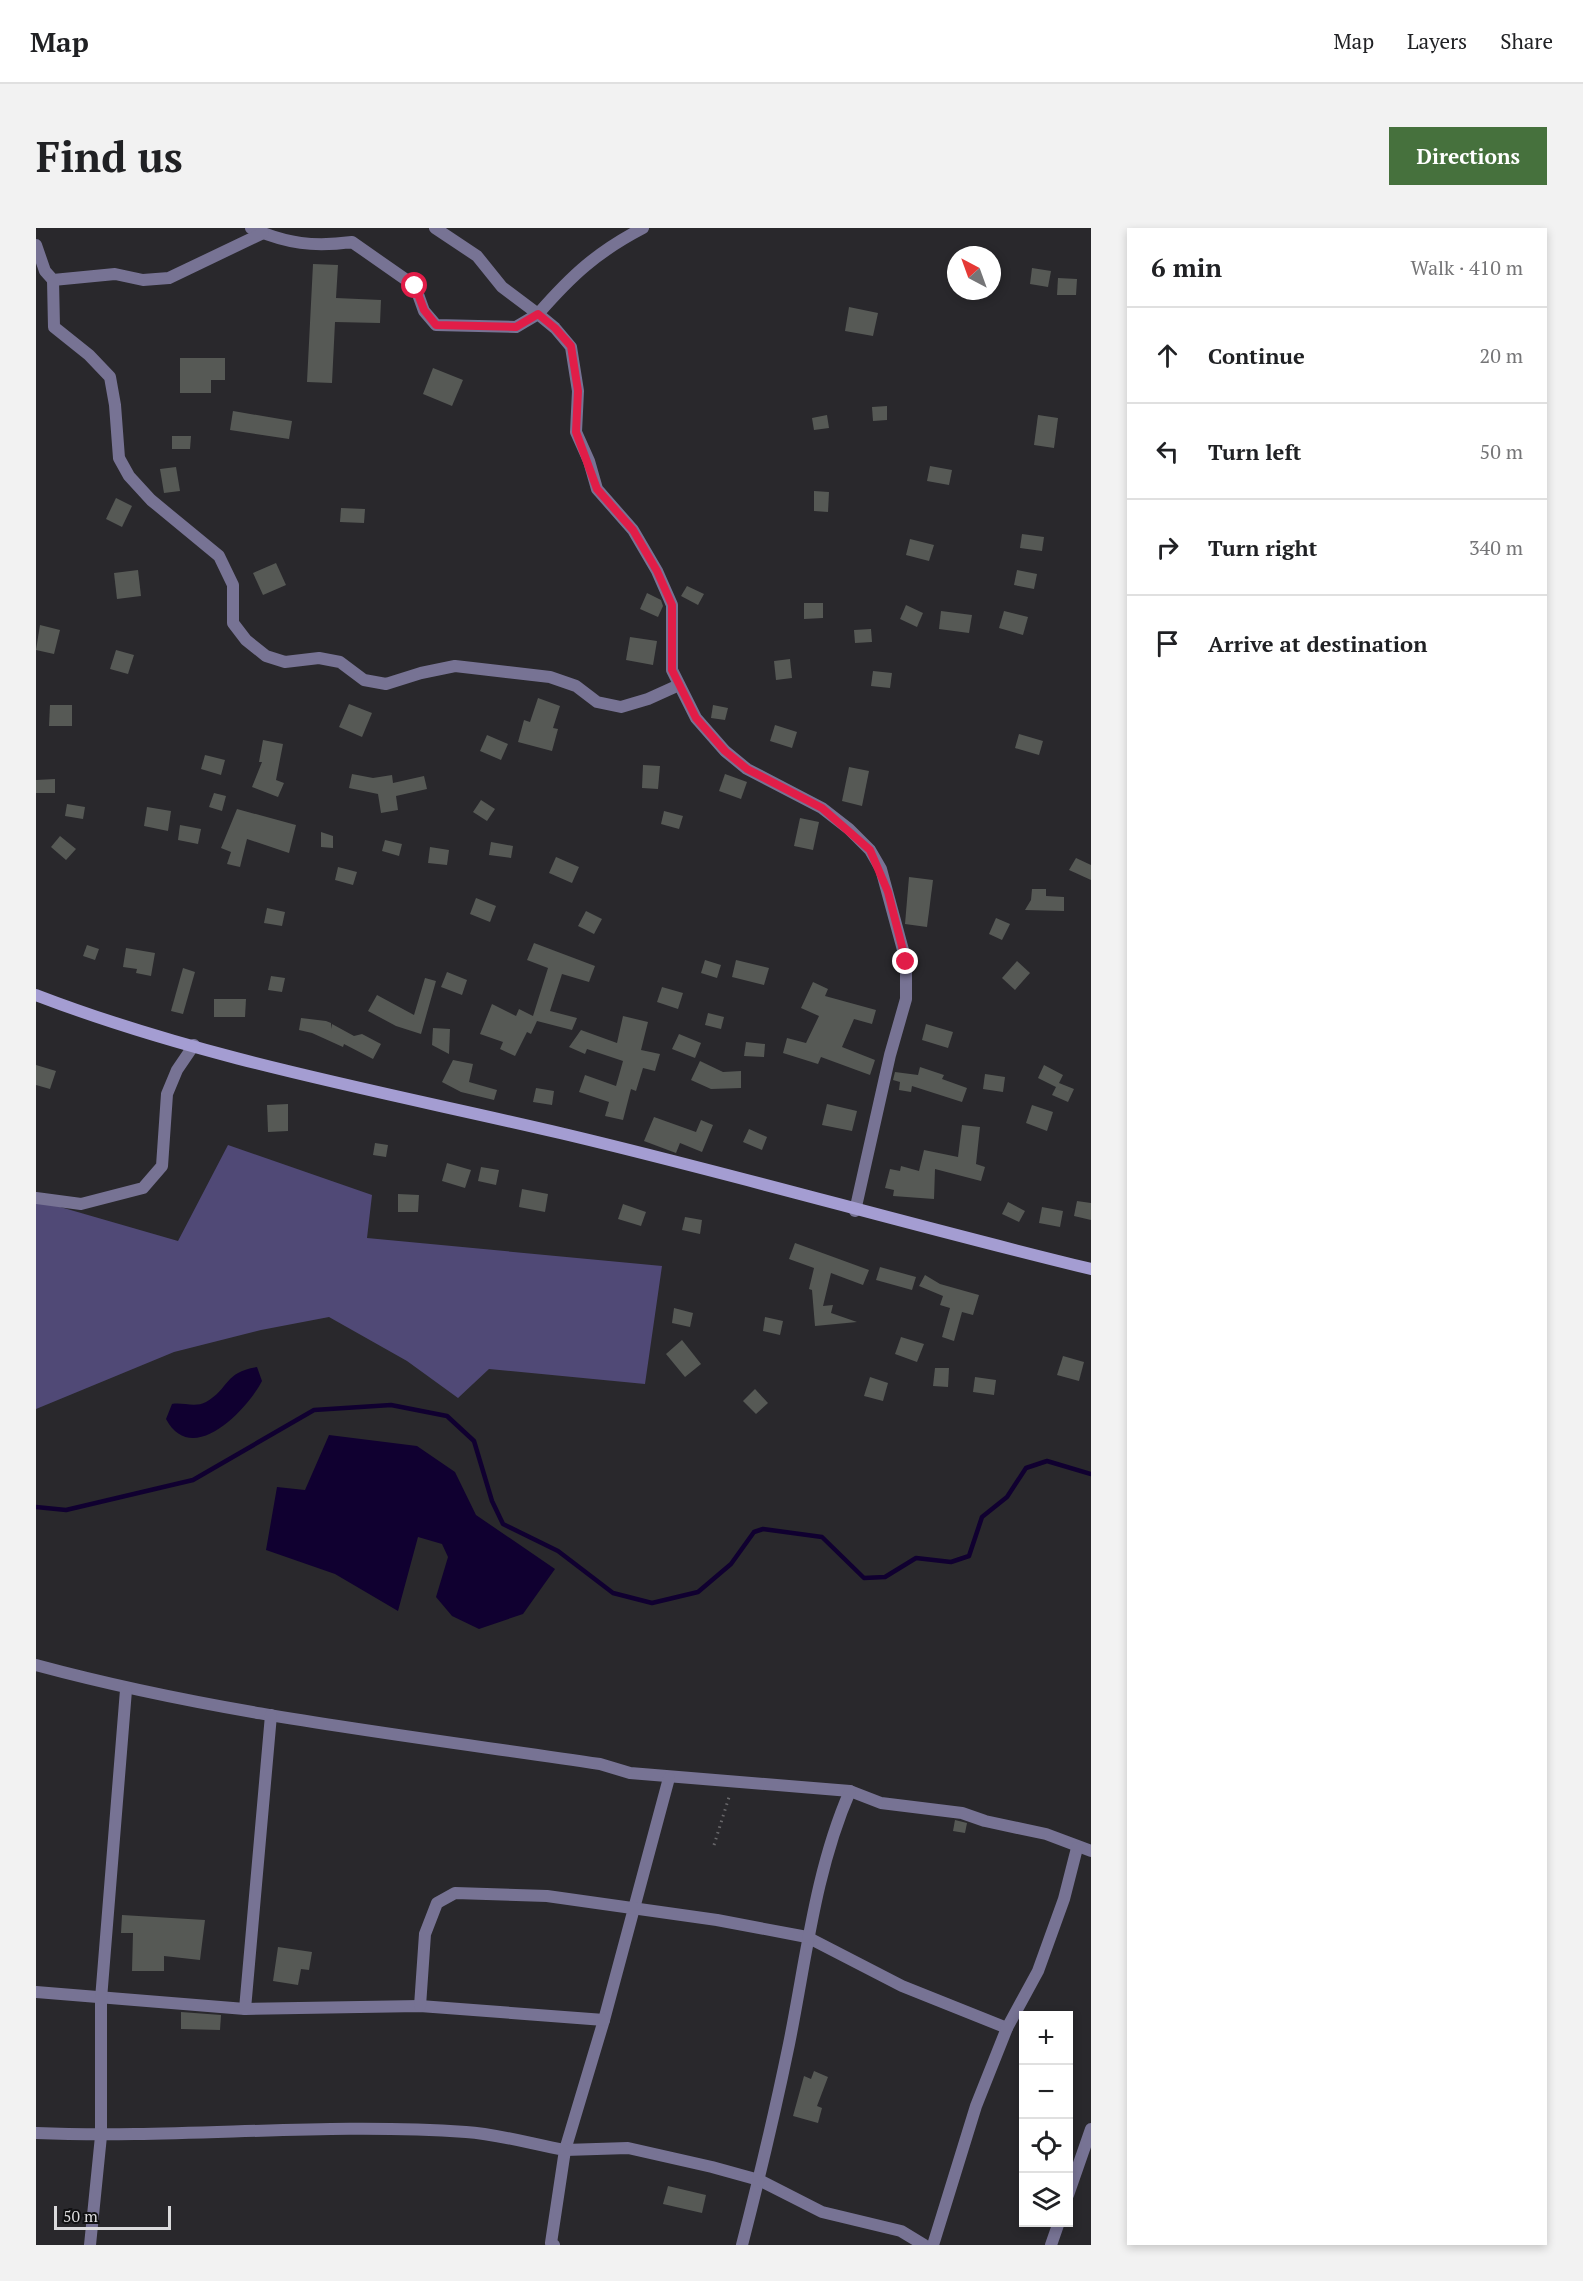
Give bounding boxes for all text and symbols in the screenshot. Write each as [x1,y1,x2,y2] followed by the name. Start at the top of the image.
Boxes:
[30,23,89,60] text: Map
[1333,27,1374,55] text: Map
[1407,27,1467,55] text: Layers
[1500,27,1553,55] text: Share
[1389,127,1547,185] button: Directions
[36,128,183,184] text: Find us
[947,246,1001,300] north arrow
[1151,250,1222,284] text: 6 min
[1411,254,1523,281] text: Walk · 410 m
[401,272,427,298] route start
[1151,339,1184,372] icon: ahead
[1208,341,1305,370] text: Continue
[1480,342,1523,369] text: 20 m
[1151,435,1184,468] icon: left
[1208,437,1301,466] text: Turn left
[1480,438,1523,465] text: 50 m
[1151,531,1184,564] icon: right
[1208,533,1317,562] text: Turn right
[1469,534,1523,561] text: 340 m
[1151,627,1184,660] icon: arrive
[1208,629,1427,658] text: Arrive at destination
[892,948,918,974] route end
[1019,2011,1073,2227] map controls
[1019,2011,1073,2065] button: +
[1019,2065,1073,2119] button: −
[1019,2119,1073,2173] button: locate
[1019,2173,1073,2227] button: layers
[54,2203,171,2230] scale bar
[63,2205,98,2227] text: 50 m

